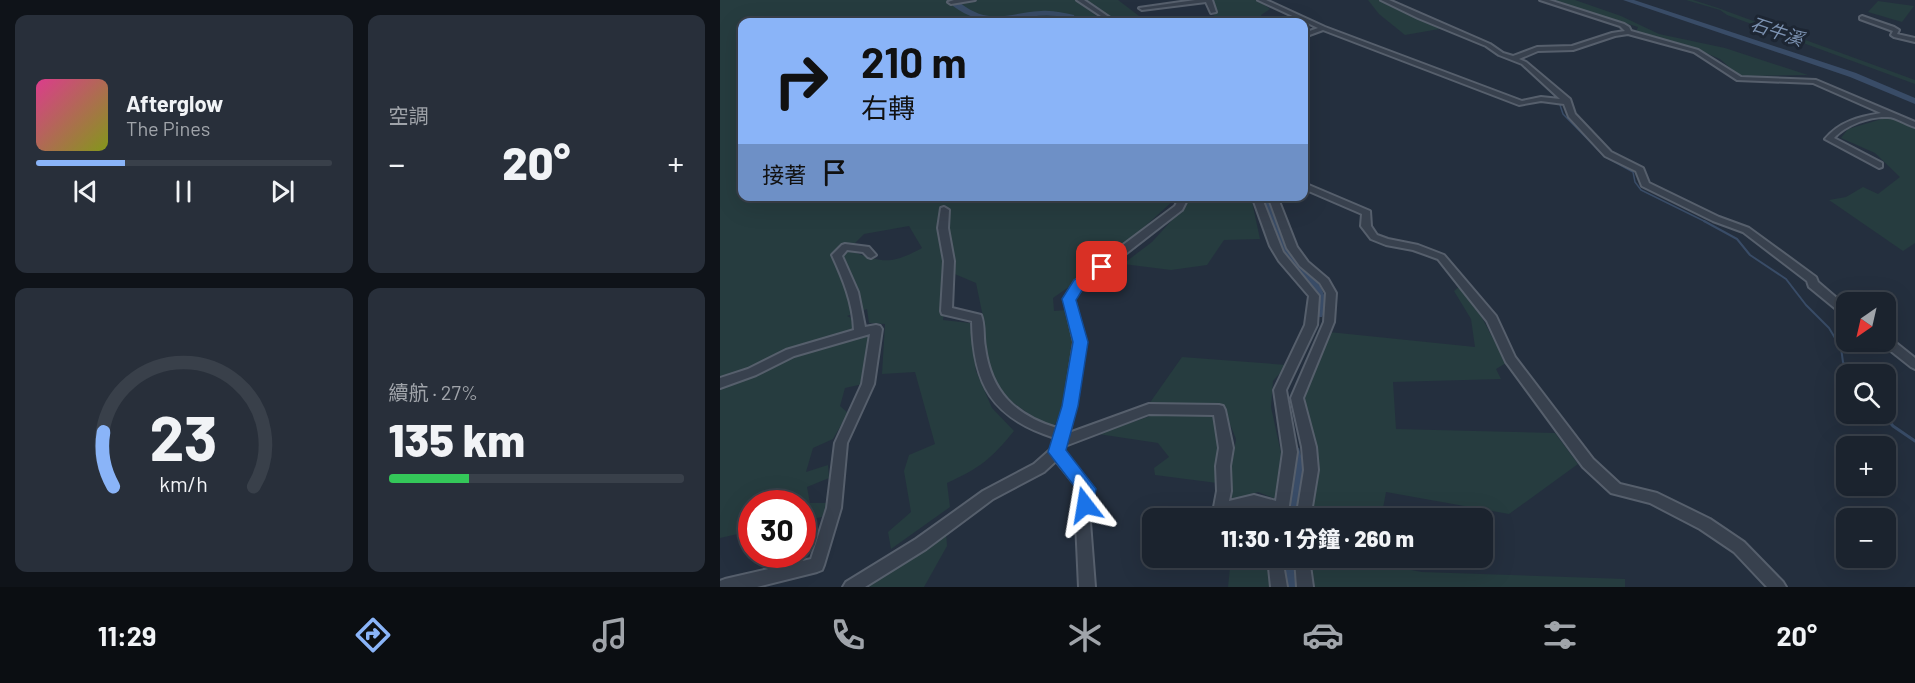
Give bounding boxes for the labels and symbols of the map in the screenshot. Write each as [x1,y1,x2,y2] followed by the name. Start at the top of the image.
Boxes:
[1748,12,1809,51] water label: 石牛溪
[1076,241,1127,292] pin
[1836,292,1896,352] north arrow
[1053,473,1117,537] position arrow
[738,490,816,568] speed limit sign: 30

